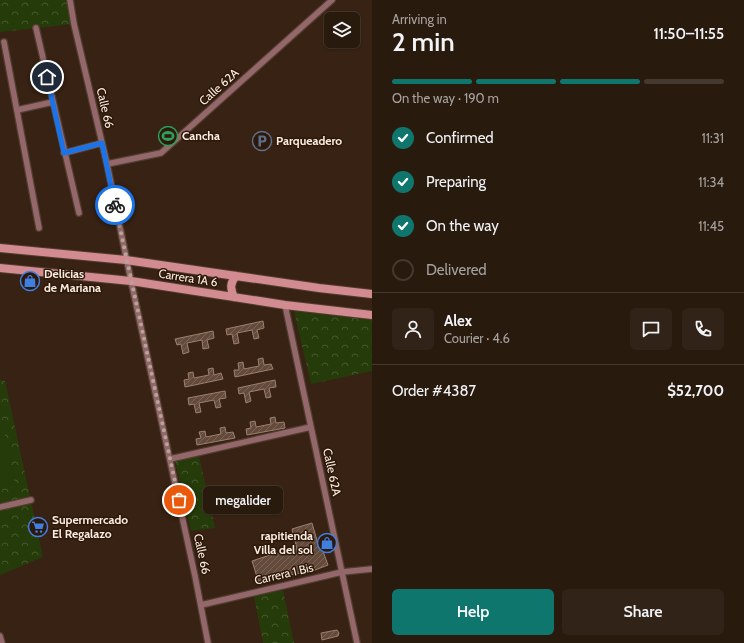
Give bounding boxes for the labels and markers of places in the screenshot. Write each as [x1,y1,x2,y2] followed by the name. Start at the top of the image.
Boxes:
[30,60,64,94] pin
[157,125,179,147] sports icon: Cancha
[182,128,220,143] place label: Cancha
[251,130,273,152] parking icon: Parqueadero
[276,133,342,148] place label: Parqueadero
[44,266,101,295] place label: Delicias de Mariana
[19,270,41,292] shop icon: Delicias de Mariana
[162,483,196,517] pin
[203,486,283,514] callout: megalider
[52,512,128,541] place label: Supermercado El Regalazo
[27,516,49,538] supermarket icon: Supermercado El Regalazo
[254,528,313,557] place label: rapitienda Villa del sol
[316,532,338,554] shop icon: rapitienda Villa del sol

